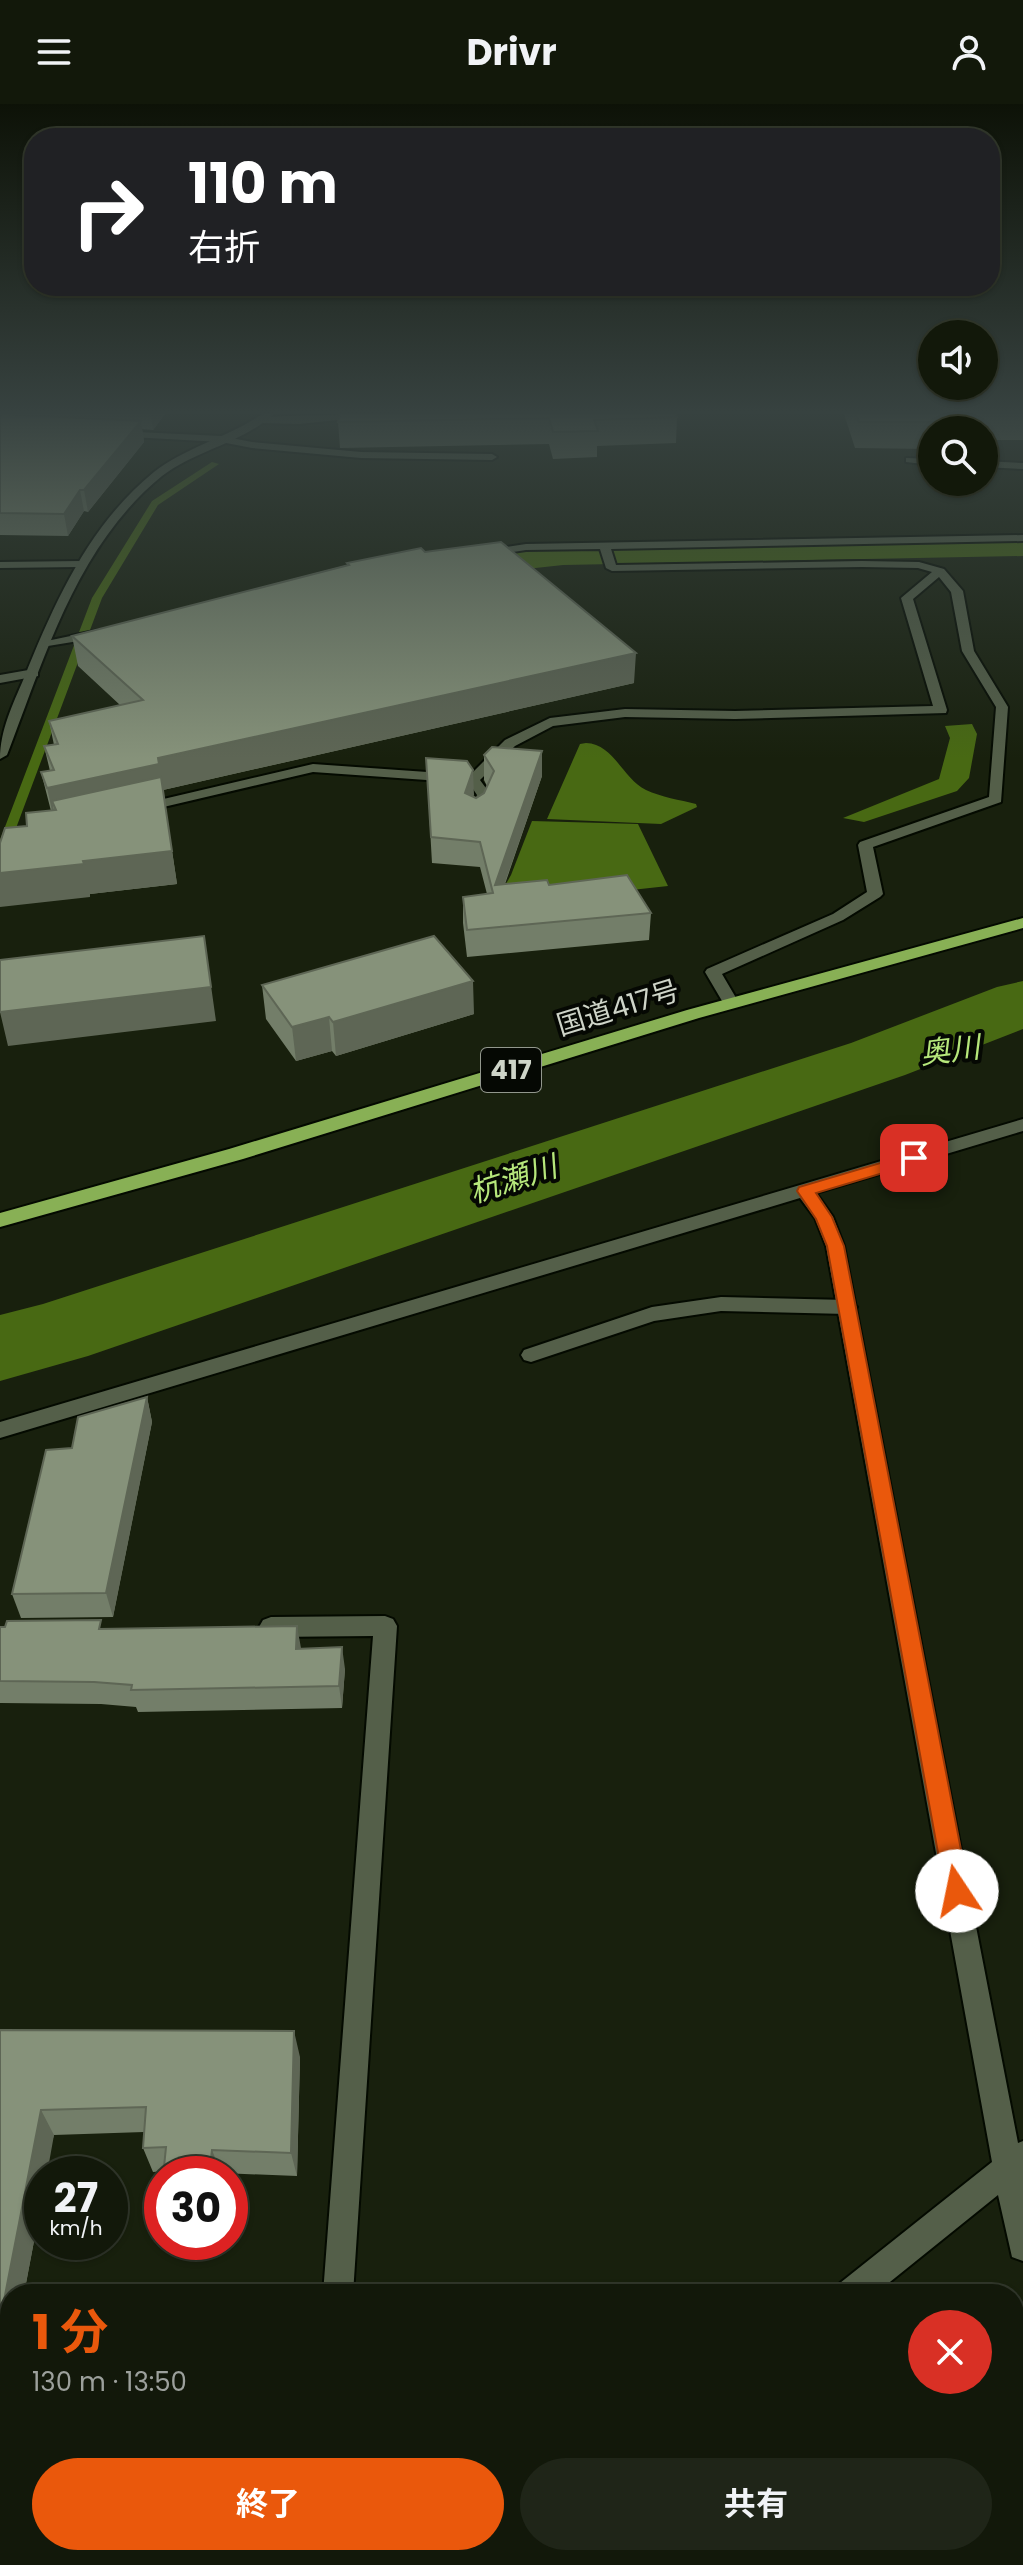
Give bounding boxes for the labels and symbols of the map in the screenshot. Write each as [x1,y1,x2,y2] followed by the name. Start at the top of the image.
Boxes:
[552,971,684,1045] street label: 国道417号
[918,1025,985,1075] water label: 奥川
[481,1048,541,1092] road number: 417
[880,1124,948,1192] pin
[464,1144,565,1213] water label: 杭瀬川
[915,1849,999,1933] position arrow
[144,2156,248,2260] speed limit sign: 30

